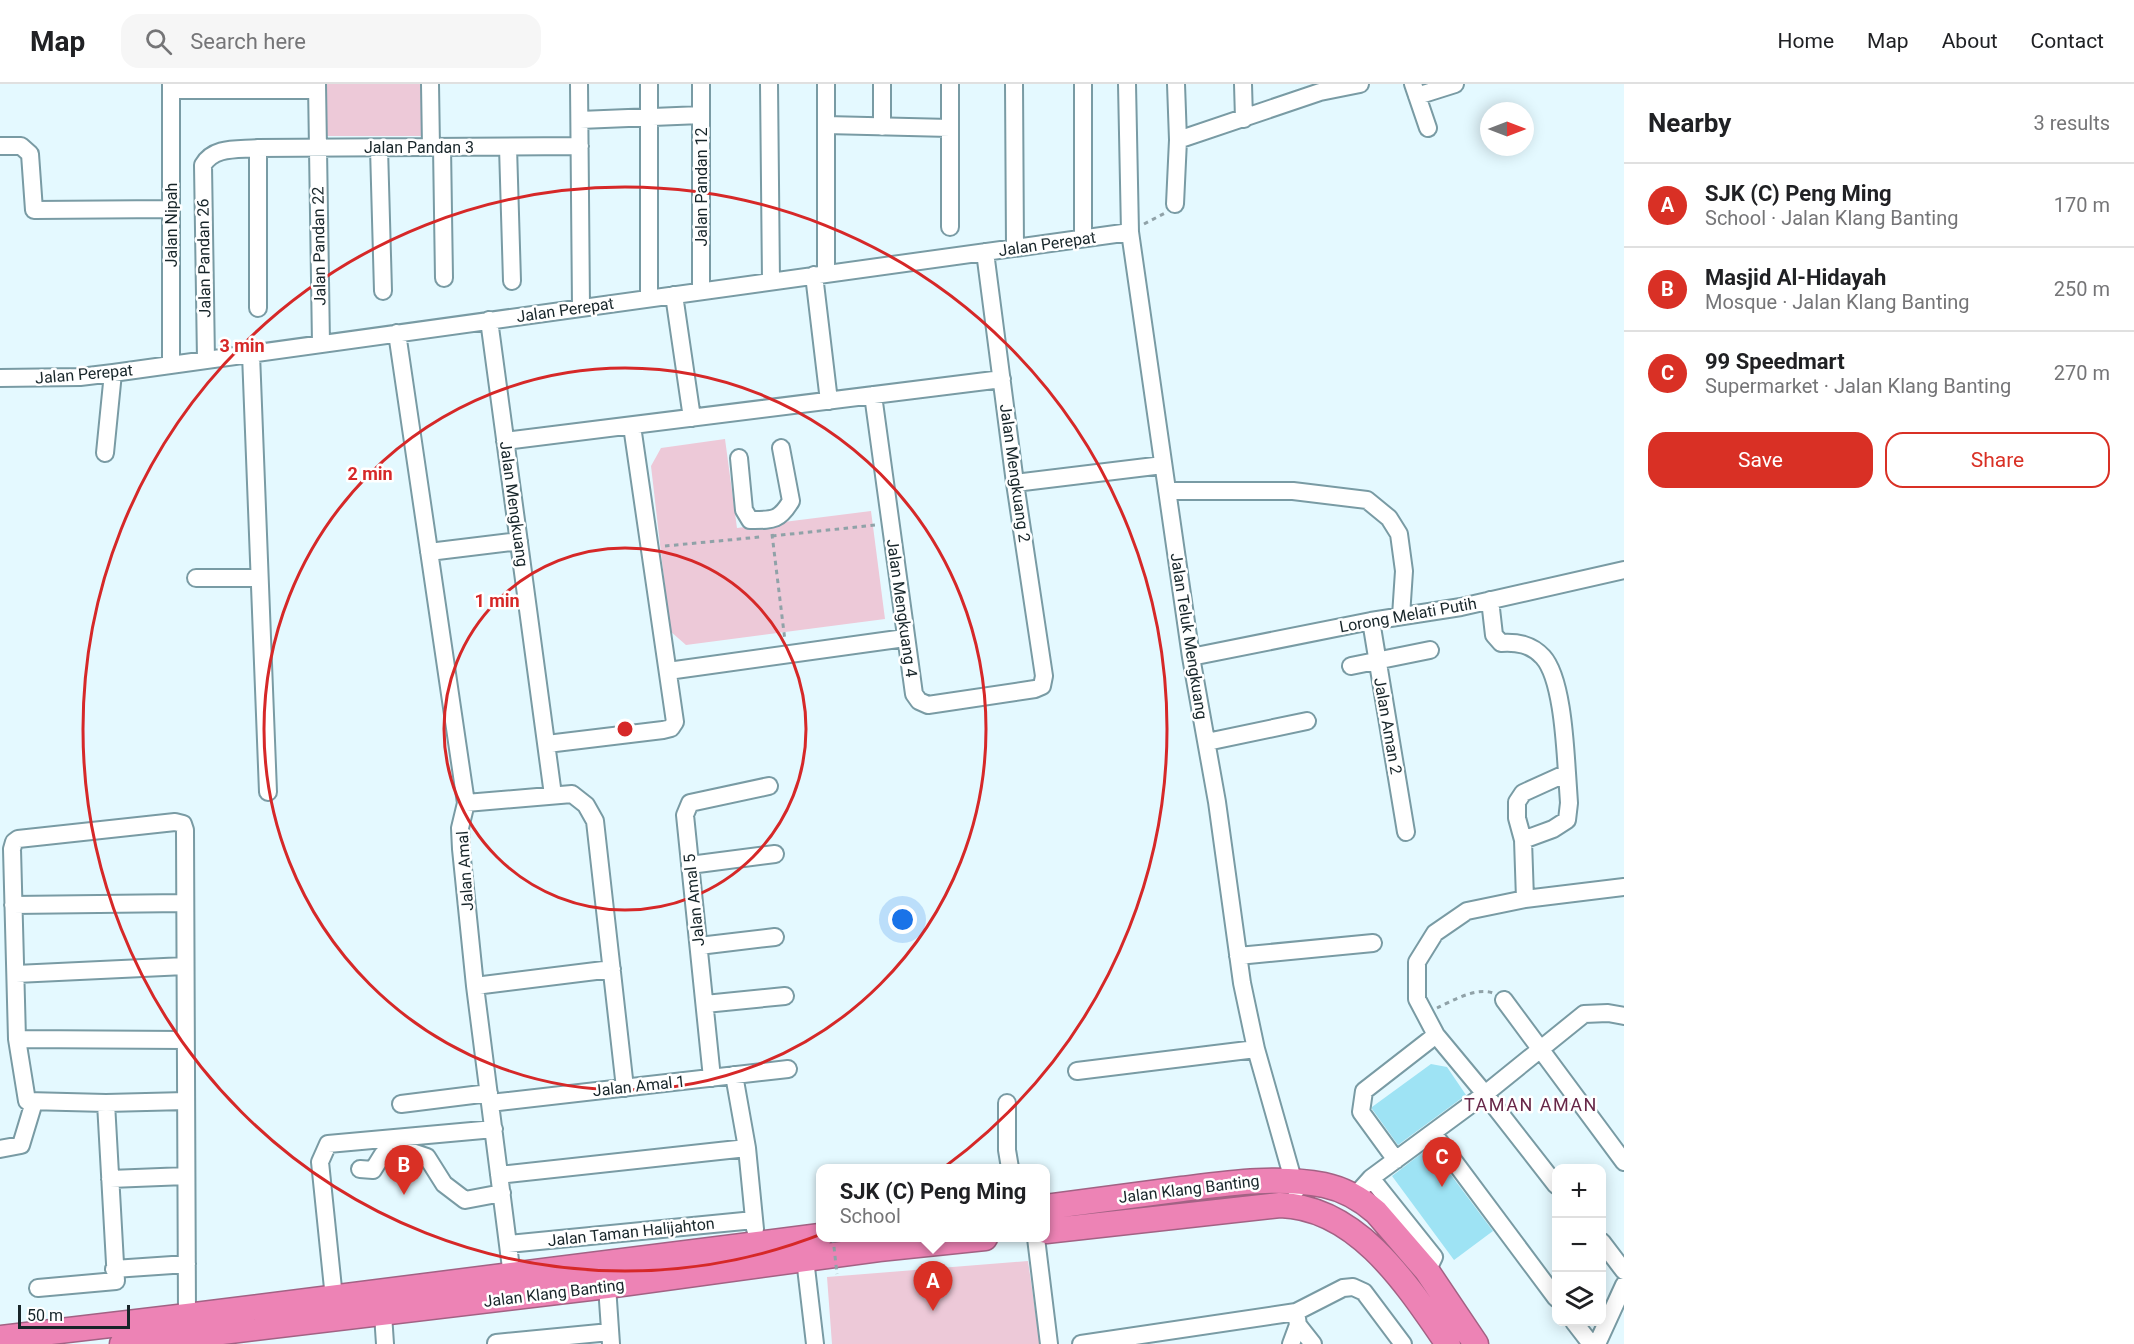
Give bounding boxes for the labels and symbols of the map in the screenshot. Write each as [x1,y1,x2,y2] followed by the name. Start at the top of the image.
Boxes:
[1480,102,1534,156] north arrow
[692,128,711,247] street label: Jalan Pandan 12
[364,138,474,157] street label: Jalan Pandan 3
[162,183,181,267] street label: Jalan Nipah
[308,186,330,306] street label: Jalan Pandan 22
[193,198,215,318] street label: Jalan Pandan 26
[997,228,1097,260] street label: Jalan Perepat
[515,294,615,326] street label: Jalan Perepat
[219,335,265,356] text: 3 min
[34,360,134,388] street label: Jalan Perepat
[996,403,1034,543] street label: Jalan Mengkuang 2
[496,440,532,568] street label: Jalan Mengkuang
[347,463,393,484] text: 2 min
[883,538,921,678] street label: Jalan Mengkuang 4
[1166,551,1212,721] street label: Jalan Teluk Mengkuang
[474,590,520,611] text: 1 min
[1338,594,1478,636] street label: Lorong Melati Putih
[1370,676,1406,776] street label: Jalan Aman 2
[615,719,635,739] centre of rings
[453,830,477,912] street label: Jalan Amal
[680,853,708,947] street label: Jalan Amal 5
[888,905,917,934] your location
[592,1072,686,1100] street label: Jalan Amal 1
[1464,1094,1598,1115] district label: TAMAN AMAN
[1422,1138,1462,1187] pin: C
[384,1146,424,1195] pin: B
[1117,1171,1261,1207] street label: Jalan Klang Banting
[547,1214,715,1250] street label: Jalan Taman Halijahton
[914,1262,952,1311] pin: A
[482,1275,626,1311] street label: Jalan Klang Banting
[18,1302,130,1330] scale bar

